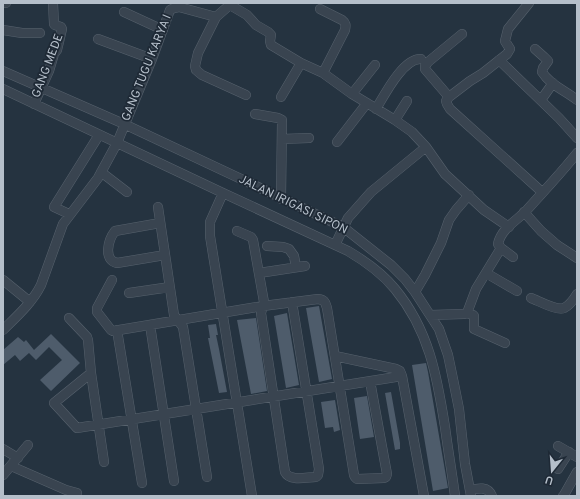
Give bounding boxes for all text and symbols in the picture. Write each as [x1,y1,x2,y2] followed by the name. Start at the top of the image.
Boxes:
[118,12,176,124] street label: GANG TUGU KARYA I
[28,32,68,100] street label: GANG MEDE
[236,172,350,238] street label: JALAN IRIGASI SIPON
[532,451,572,491] north arrow
[544,472,555,487] text: U

